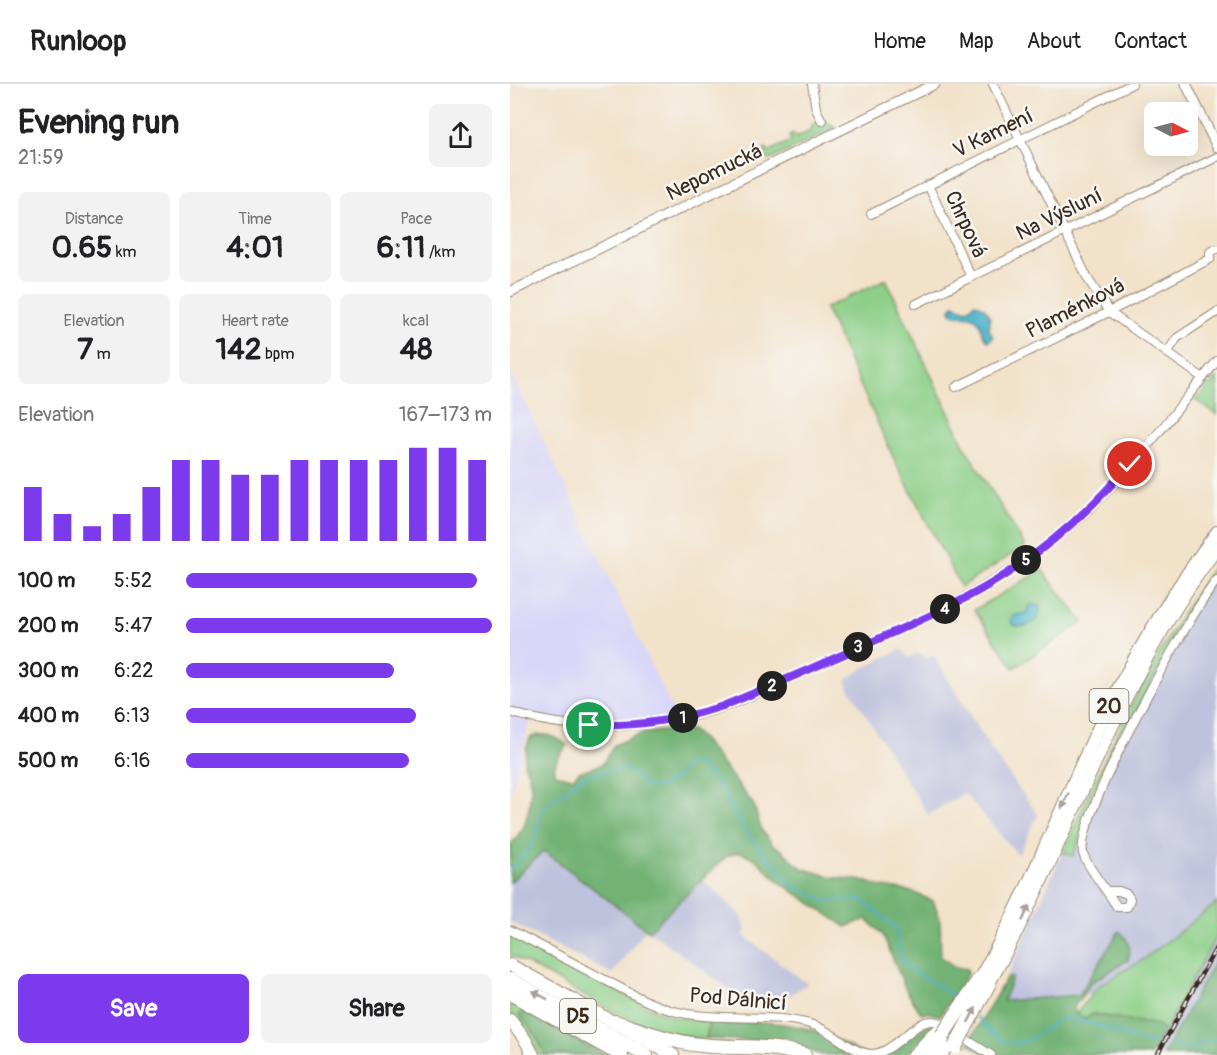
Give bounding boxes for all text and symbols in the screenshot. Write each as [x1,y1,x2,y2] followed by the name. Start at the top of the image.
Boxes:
[30,24,126,59] text: Runloop
[873,28,926,55] text: Home
[959,28,994,55] text: Map
[1027,28,1081,55] text: About
[1114,28,1187,55] text: Contact
[18,102,179,143] text: Evening run
[949,102,1038,164] street label: V Kamení
[1144,102,1198,156] north arrow
[1144,102,1198,156] map controls
[429,104,492,167] button: share
[662,138,767,207] street label: Nepomucká
[18,145,63,170] text: 21:59
[1012,182,1107,247] street label: Na Výsluní
[938,186,993,262] street label: Chrpová
[65,209,123,229] text: Distance
[238,209,272,229] text: Time
[400,209,432,229] text: Pace
[51,229,112,266] text: 0.65
[226,229,284,266] text: 4:01
[376,229,425,266] text: 6:11
[112,242,137,262] text: km
[425,242,456,262] text: /km
[1021,272,1129,345] street label: Plaménková
[64,311,124,331] text: Elevation
[221,311,289,331] text: Heart rate
[403,311,429,331] text: kcal
[77,331,93,368] text: 7
[216,331,261,368] text: 142
[400,331,432,368] text: 48
[93,344,111,364] text: m
[261,344,295,364] text: bpm
[18,402,94,427] text: Elevation
[399,402,492,427] text: 167–173 m
[1104,438,1155,489] pin
[1113,447,1146,480] icon: check
[1011,545,1041,575] pin: 5
[1022,550,1030,570] text: 5
[18,568,75,593] text: 100 m
[114,568,152,593] text: 5:52
[930,594,960,624] pin: 4
[940,599,950,619] text: 4
[18,613,79,638] text: 200 m
[114,613,152,638] text: 5:47
[843,632,873,662] pin: 3
[854,637,862,657] text: 3
[18,658,79,683] text: 300 m
[114,658,153,683] text: 6:22
[757,671,787,701] pin: 2
[768,676,776,696] text: 2
[1090,689,1128,723] road number: 20
[563,699,614,750] pin
[18,703,79,728] text: 400 m
[114,703,150,728] text: 6:13
[668,703,698,733] pin: 1
[572,708,605,741] icon: arrive
[680,708,686,728] text: 1
[18,748,78,773] text: 500 m
[114,748,150,773] text: 6:16
[1060,793,1070,811] one-way arrow
[1022,905,1031,922] one-way arrow
[18,974,249,1043] button: Save
[261,974,492,1043] button: Share
[688,982,788,1017] street label: Pod Dálnicí
[531,990,548,1000] one-way arrow
[560,999,596,1033] road number: D5
[967,1006,977,1023] one-way arrow

